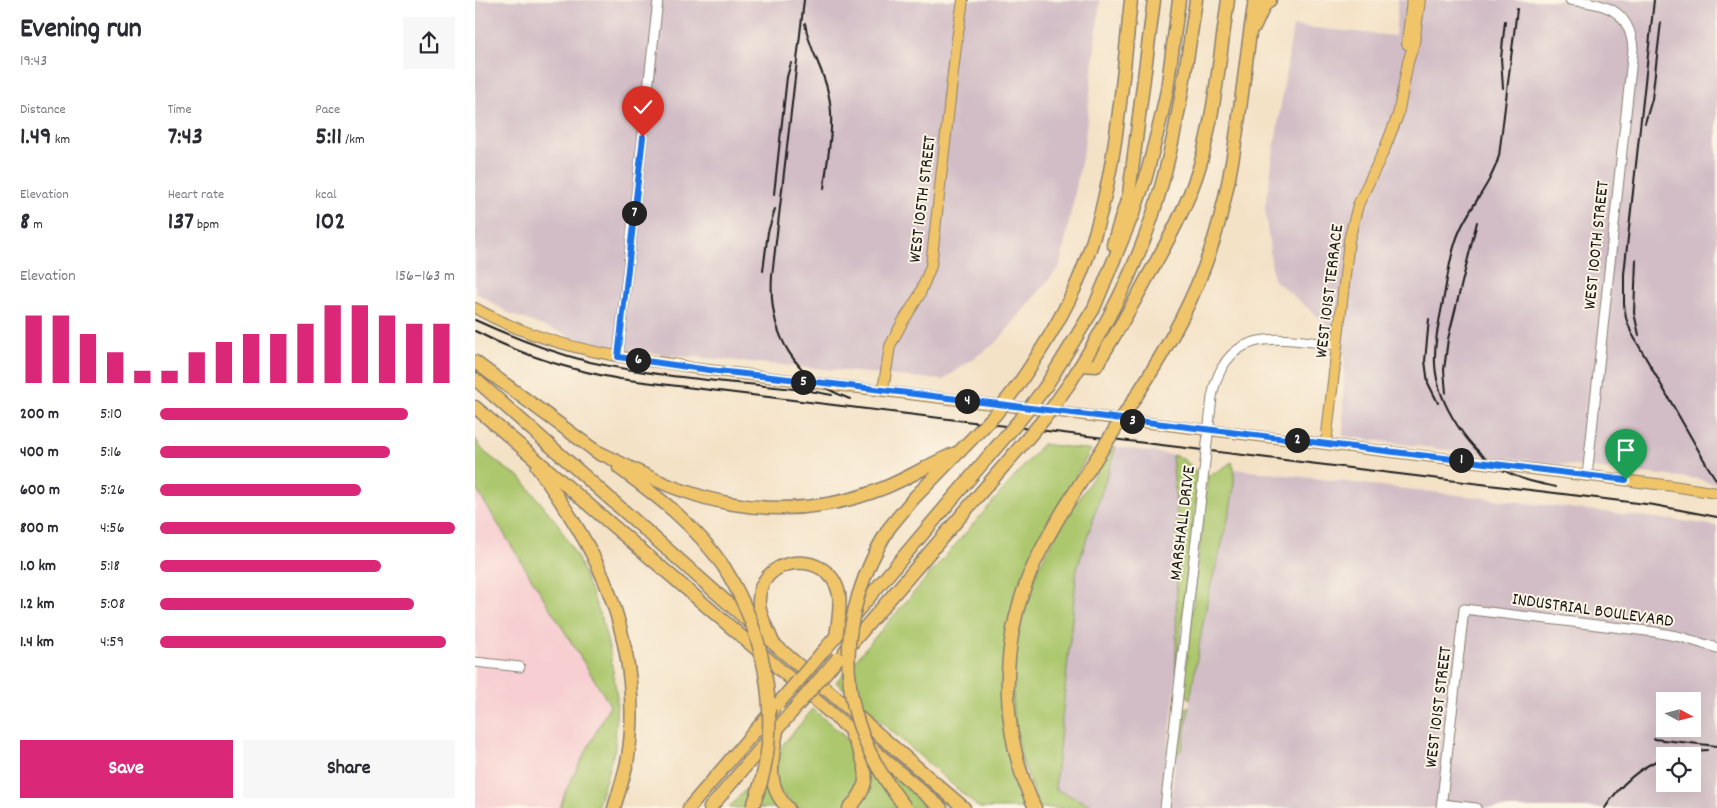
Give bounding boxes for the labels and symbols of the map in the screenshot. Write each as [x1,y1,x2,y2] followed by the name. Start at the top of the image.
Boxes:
[622,86,664,137] pin
[903,134,944,264] street label: WEST 105TH STREET
[1578,180,1617,311] street label: WEST 100TH STREET
[621,200,647,226] pin: 7
[1310,223,1351,360] street label: WEST 101ST TERRACE
[625,348,651,372] pin: 6
[791,370,815,394] pin: 5
[955,388,979,414] pin: 4
[1119,408,1145,434] pin: 3
[1285,428,1309,452] pin: 2
[1605,429,1647,480] pin
[1449,448,1473,472] pin: 1
[1164,464,1203,582] street label: MARSHALL DRIVE
[1510,588,1675,635] street label: INDUSTRIAL BOULEVARD
[1420,645,1459,769] street label: WEST 101ST STREET
[1656,692,1701,738] north arrow

